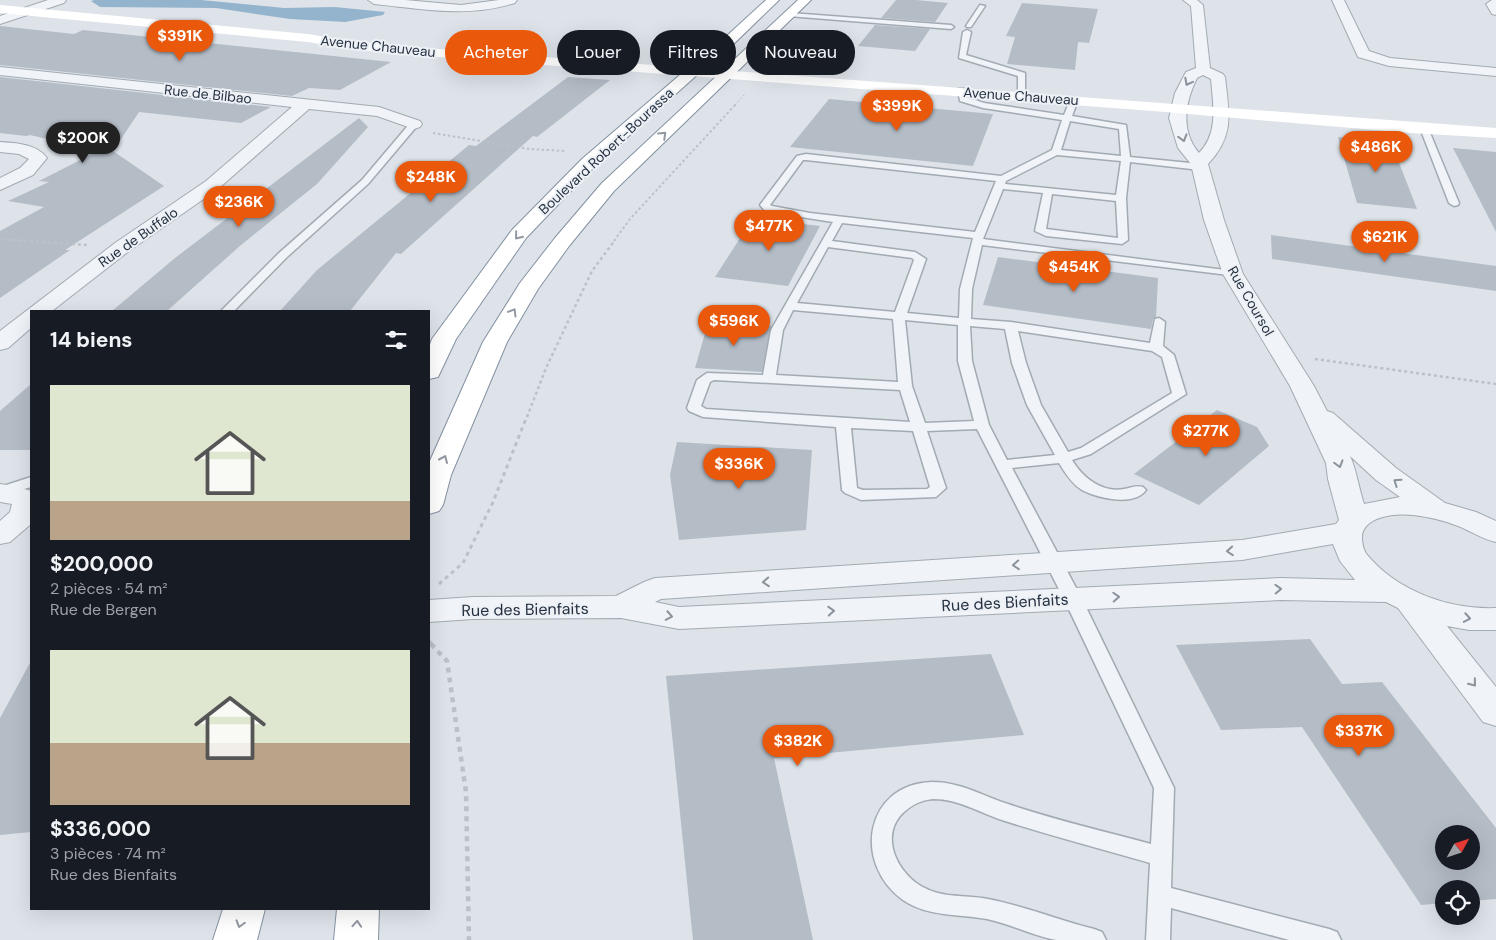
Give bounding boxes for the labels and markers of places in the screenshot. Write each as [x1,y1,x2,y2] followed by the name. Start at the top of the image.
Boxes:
[145,20,215,62] pin: $391K
[862,90,932,132] pin: $399K
[48,121,118,164] pin: $200K
[1341,130,1411,173] pin: $486K
[396,160,466,203] pin: $248K
[204,186,274,228] pin: $236K
[734,210,804,252] pin: $477K
[1350,220,1420,263] pin: $621K
[1039,250,1109,293] pin: $454K
[699,304,769,347] pin: $596K
[1171,414,1241,457] pin: $277K
[704,448,774,490] pin: $336K
[1324,714,1394,757] pin: $337K
[763,724,833,767] pin: $382K

